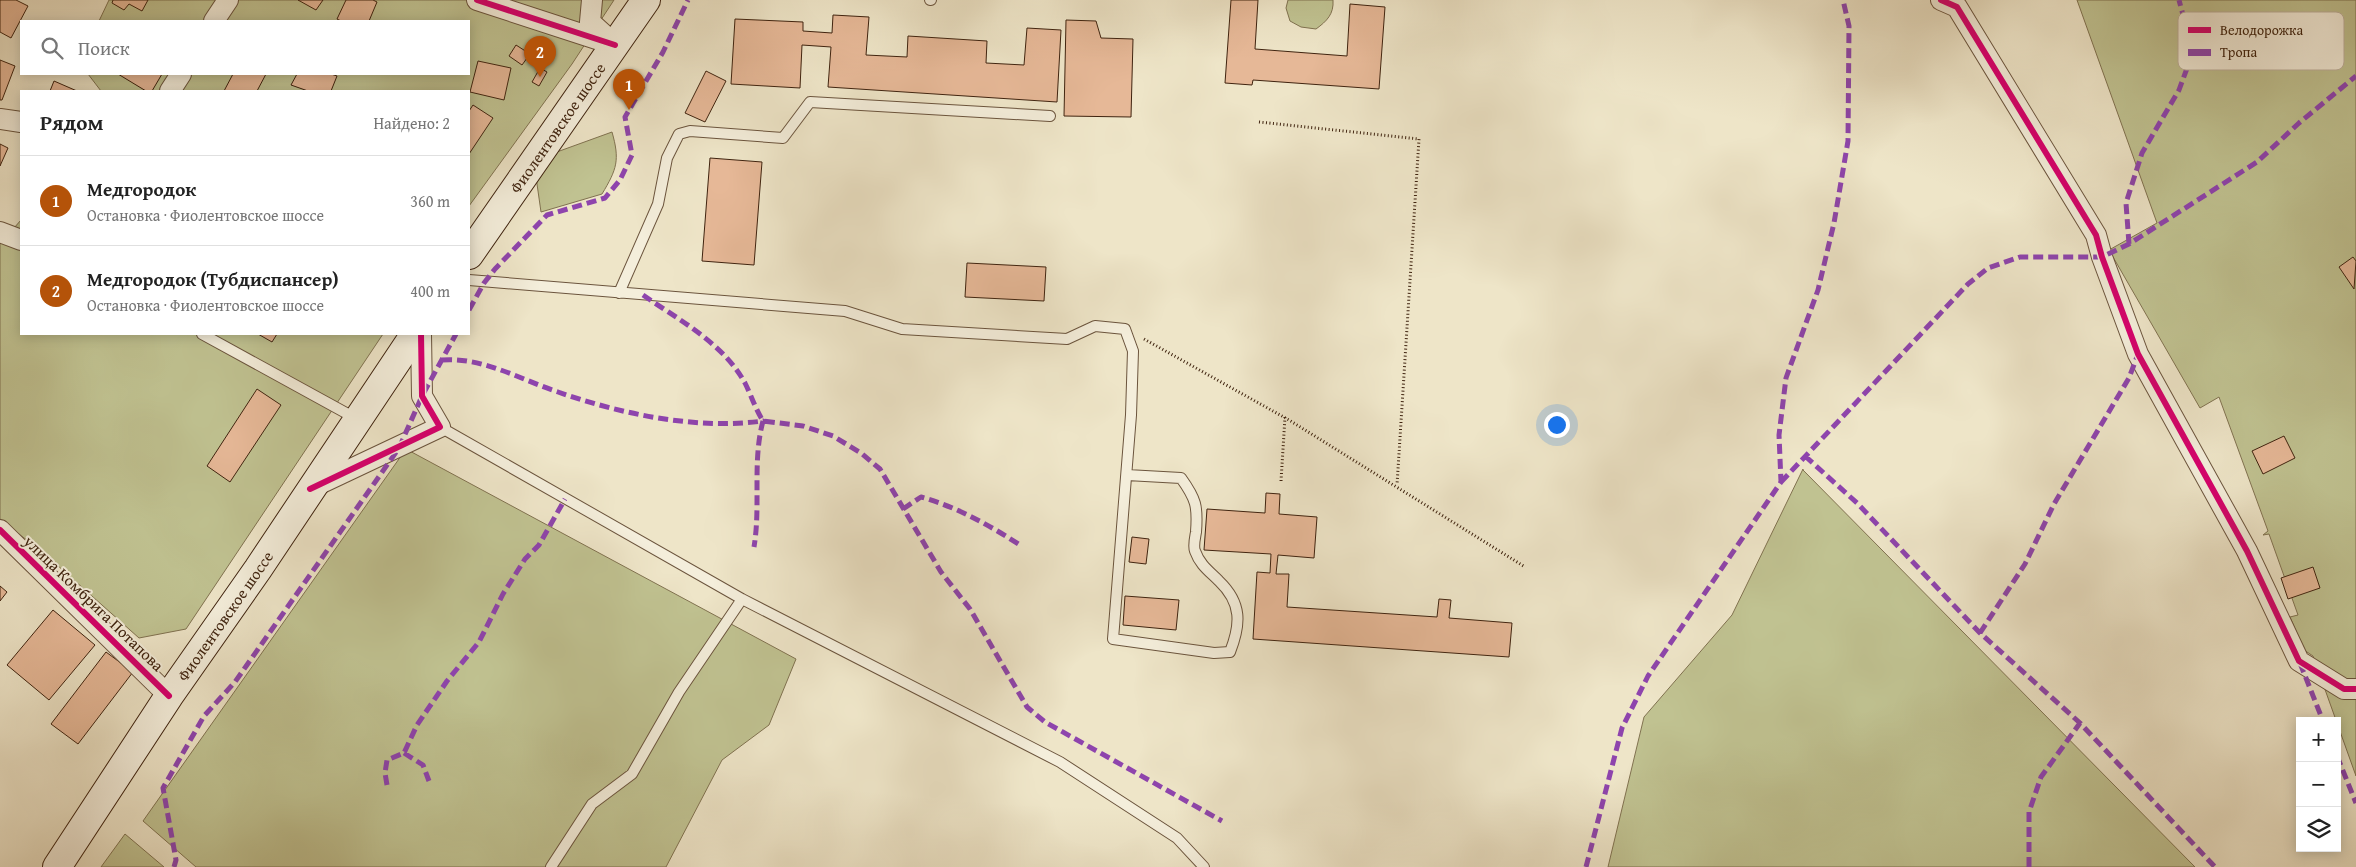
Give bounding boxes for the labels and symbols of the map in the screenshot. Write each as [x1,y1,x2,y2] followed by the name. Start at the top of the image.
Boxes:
[2178,12,2344,70] legend
[2220,20,2303,40] text: Велодорожка
[524,36,556,77] pin: 2
[2220,42,2257,62] text: Тропа
[504,58,611,198] street label: Фиолентовское шоссе
[613,69,645,110] pin: 1
[1544,412,1570,438] your location
[18,529,170,677] street label: улица Комбрига Потапова
[171,546,279,686] street label: Фиолентовское шоссе

